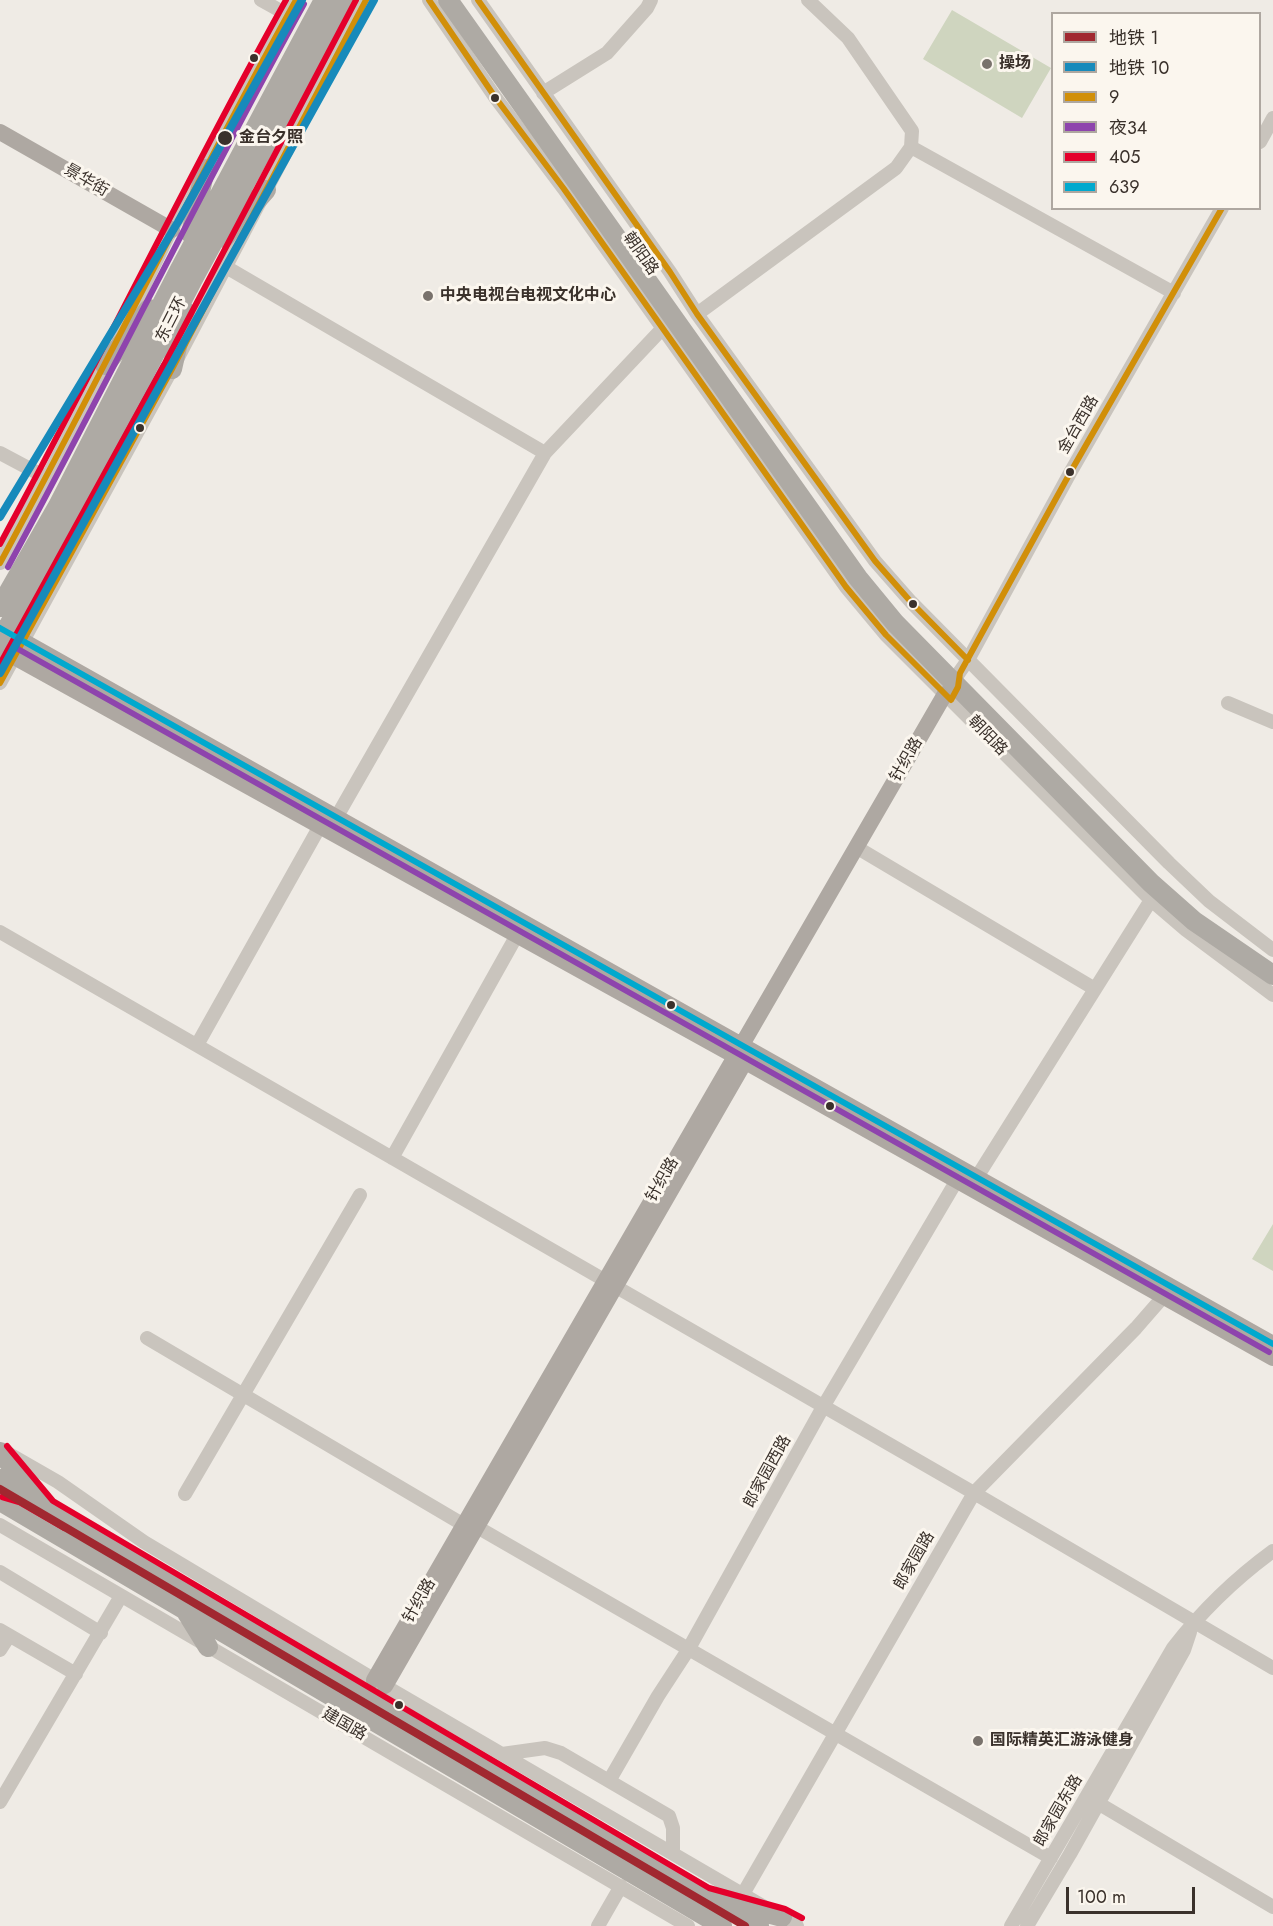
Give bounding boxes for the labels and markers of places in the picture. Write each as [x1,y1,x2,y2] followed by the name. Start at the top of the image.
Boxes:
[248,52,260,64] unlabelled marker
[999,54,1031,74] place label: 操场
[980,57,994,71] marker: 操场
[489,92,501,104] unlabelled marker
[239,128,303,148] place label: 金台夕照
[216,129,234,147] marker: 金台夕照
[440,286,616,306] place label: 中央电视台电视文化中心
[421,289,435,303] marker: 中央电视台电视文化中心
[134,422,146,434] unlabelled marker
[1064,466,1076,478] unlabelled marker
[907,598,919,610] unlabelled marker
[665,999,677,1011] unlabelled marker
[824,1100,836,1112] unlabelled marker
[393,1699,405,1711] unlabelled marker
[990,1731,1134,1751] place label: 国际精英汇游泳健身
[971,1734,985,1748] marker: 国际精英汇游泳健身

